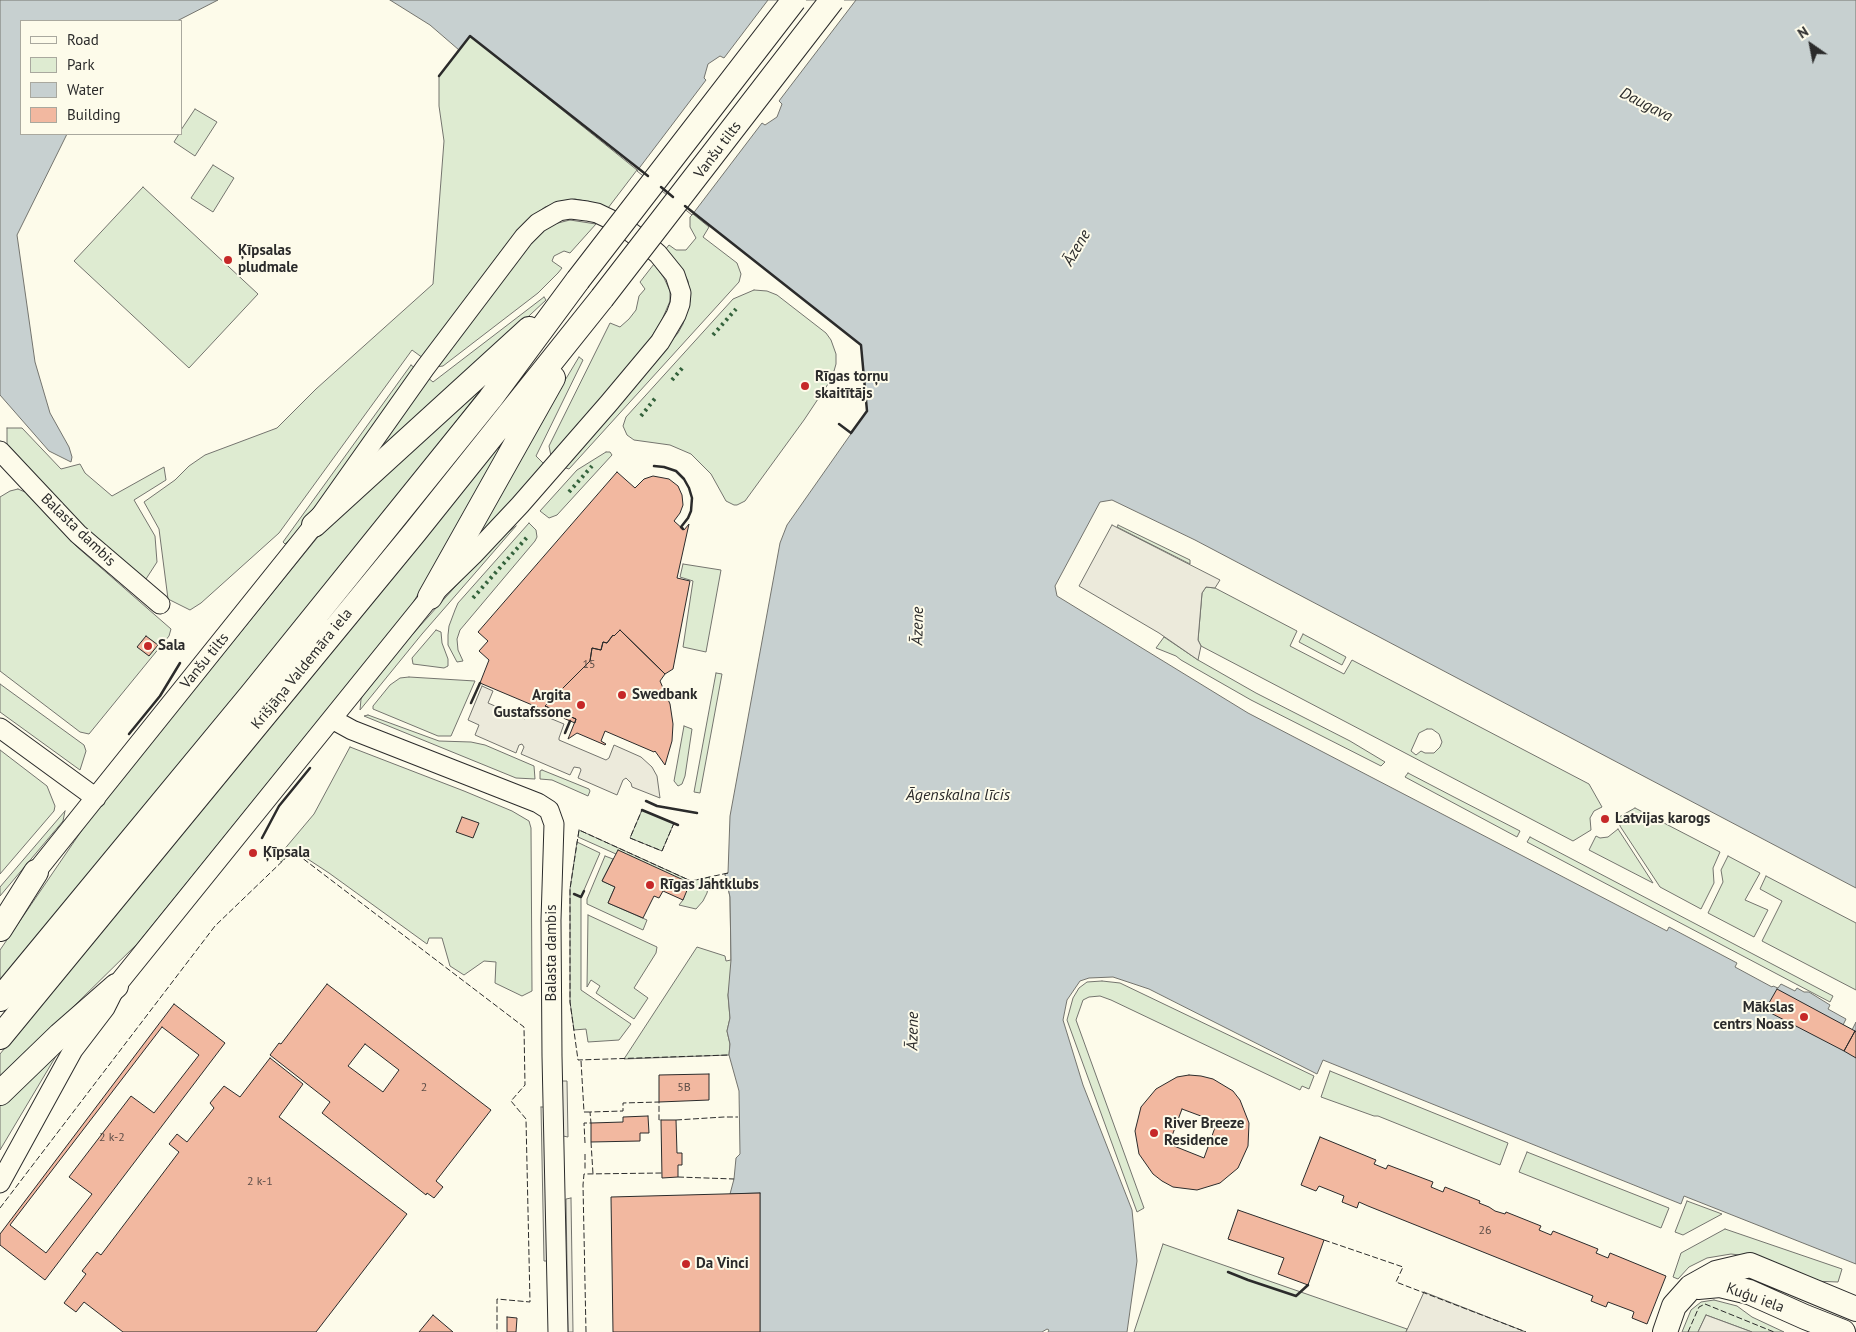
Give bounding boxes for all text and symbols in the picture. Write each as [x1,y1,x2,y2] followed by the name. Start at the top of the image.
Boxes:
[20,20,182,135] legend
[1786,20,1836,70] north arrow
[1794,22,1812,42] text: N
[67,30,99,49] text: Road
[67,55,95,74] text: Park
[67,80,104,99] text: Water
[1616,84,1676,126] water label: Daugava
[67,105,121,124] text: Building
[691,118,745,182] street label: Vanšu tilts
[1059,226,1095,270] water label: Āzene
[238,242,298,277] place label: Ķīpsalas pludmale
[222,254,234,266] marker: Ķīpsalas pludmale
[815,368,888,403] place label: Rīgas torņu skaitītājs
[799,380,811,392] marker: Rīgas torņu skaitītājs
[37,490,119,570] street label: Balasta dambis
[248,605,356,733] street label: Krišjāņa Valdemāra iela
[908,606,928,646] water label: Āzene
[177,629,233,693] street label: Vanšu tilts
[158,637,185,655] place label: Sala
[142,640,154,652] marker: Sala
[582,658,596,672] house number: 15
[632,686,697,704] place label: Swedbank
[493,687,571,722] place label: Argita Gustafssone
[616,689,628,701] marker: Swedbank
[575,699,587,711] marker: Argita Gustafssone
[906,785,1010,805] water label: Āgenskalna līcis
[1615,810,1710,828] place label: Latvijas karogs
[1599,813,1611,825] marker: Latvijas karogs
[263,844,310,862] place label: Ķīpsala
[247,847,259,859] marker: Ķīpsala
[660,876,759,894] place label: Rīgas Jahtklubs
[644,879,656,891] marker: Rīgas Jahtklubs
[543,905,561,1001] street label: Balasta dambis
[1713,999,1794,1034] place label: Mākslas centrs Noass
[903,1011,923,1051] water label: Āzene
[1798,1011,1810,1023] marker: Mākslas centrs Noass
[421,1081,427,1095] house number: 2
[677,1081,691,1095] house number: 5B
[1164,1115,1244,1150] place label: River Breeze Residence
[1148,1127,1160,1139] marker: River Breeze Residence
[99,1131,125,1145] house number: 2 k-2
[247,1175,273,1189] house number: 2 k-1
[1478,1224,1492,1238] house number: 26
[696,1255,749,1273] place label: Da Vinci
[680,1258,692,1270] marker: Da Vinci
[1724,1279,1786,1317] street label: Kuģu iela

